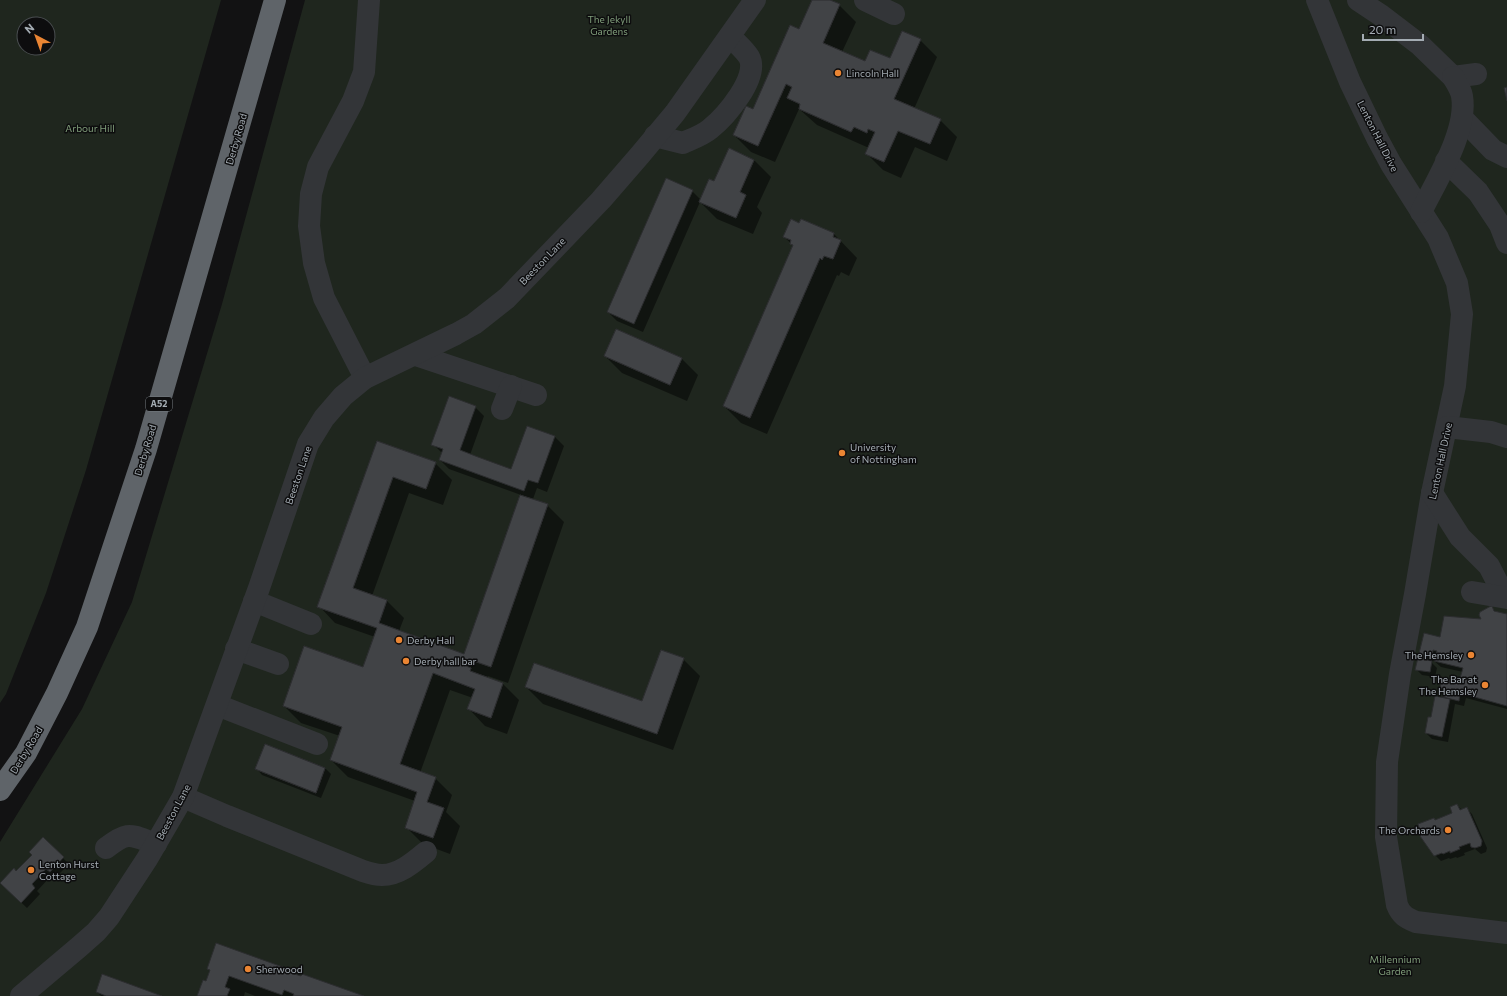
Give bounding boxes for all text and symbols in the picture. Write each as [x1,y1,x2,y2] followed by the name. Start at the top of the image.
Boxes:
[587,13,631,37] park label: The Jekyll Gardens
[16,16,56,56] north arrow
[1363,16,1423,42] scale bar
[22,20,36,36] text: N
[1369,22,1396,36] text: 20 m
[846,67,899,79] place label: Lincoln Hall
[833,68,843,78] marker: Lincoln Hall
[1355,98,1401,174] street label: Lenton Hall Drive
[223,112,249,166] street label: Derby Road
[65,122,115,134] park label: Arbour Hill
[516,235,568,287] street label: Beeston Lane
[146,397,172,411] road number: A52
[1426,421,1454,501] street label: Lenton Hall Drive
[132,423,159,477] street label: Derby Road
[850,441,917,465] place label: University of Nottingham
[282,444,314,506] street label: Beeston Lane
[837,448,847,458] marker: University of Nottingham
[407,634,454,646] place label: Derby Hall
[394,635,404,645] marker: Derby Hall
[1405,649,1463,661] place label: The Hemsley
[1466,650,1476,660] marker: The Hemsley
[414,655,477,667] place label: Derby hall bar
[401,656,411,666] marker: Derby hall bar
[1419,673,1477,697] place label: The Bar at The Hemsley
[1480,680,1490,690] marker: The Bar at The Hemsley
[7,724,45,776] street label: Derby Road
[153,782,193,842] street label: Beeston Lane
[1379,824,1440,836] place label: The Orchards
[1443,825,1453,835] marker: The Orchards
[39,858,99,882] place label: Lenton Hurst Cottage
[26,865,36,875] marker: Lenton Hurst Cottage
[1370,953,1420,977] park label: Millennium Garden
[256,963,303,975] place label: Sherwood
[243,964,253,974] marker: Sherwood

